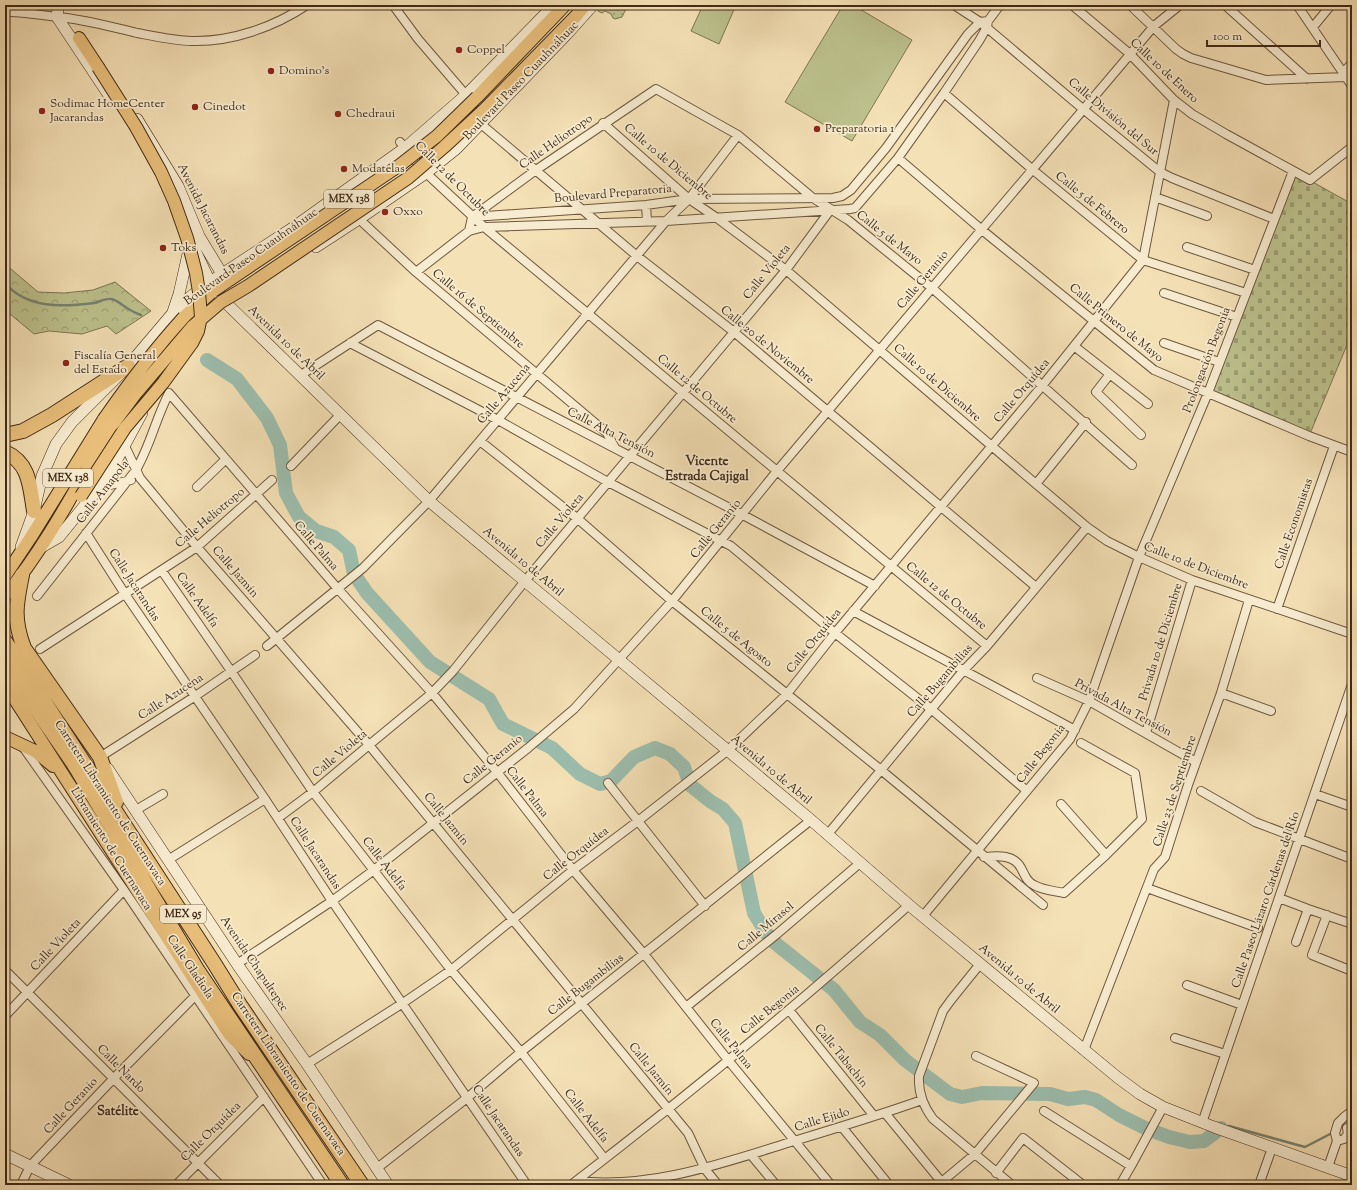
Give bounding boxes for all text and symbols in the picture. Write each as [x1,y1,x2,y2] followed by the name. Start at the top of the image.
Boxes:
[459,17,583,145] street label: Boulevard Paseo Cuauhnáhuac
[1207,22,1320,48] scale bar
[1213,28,1242,46] text: 100 m
[1126,34,1203,108] street label: Calle 10 de Enero
[467,41,506,59] place label: Coppel
[454,45,464,55] marker: Coppel
[279,62,329,80] place label: Domino's
[266,66,276,76] marker: Domino's
[1064,74,1163,161] street label: Calle División del Sur
[49,95,165,127] place label: Sodimac HomeCenter Jacarandas
[203,98,246,116] place label: Cinedot
[190,102,200,112] marker: Cinedot
[346,105,396,123] place label: Chedraui
[37,106,47,116] marker: Sodimac HomeCenter Jacarandas
[333,109,343,119] marker: Chedraui
[516,110,597,174] street label: Calle Heliotropo
[620,119,717,205] street label: Calle 10 de Diciembre
[825,120,894,138] place label: Preparatoria 1
[812,124,822,134] marker: Preparatoria 1
[410,137,494,221] street label: Calle 12 de Octubre
[352,160,405,178] place label: Modatelas
[172,161,234,258] street label: Avenida Jacarandas
[339,164,349,174] marker: Modatelas
[1051,167,1133,239] street label: Calle 5 de Febrero
[554,180,673,208] street label: Boulevard Preparatoria
[324,190,374,208] road number: MEX 138
[180,203,322,310] street label: Boulevard Paseo Cuauhnáhuac
[393,203,423,221] place label: Oxxo
[852,206,926,270] street label: Calle 5 de Mayo
[380,207,390,217] marker: Oxxo
[171,239,196,257] place label: Toks
[739,240,795,304] street label: Calle Violeta
[158,243,168,253] marker: Toks
[893,246,953,313] street label: Calle Geranio
[428,265,528,353] street label: Calle 16 de Septiembre
[1065,279,1167,367] street label: Calle Primero de Mayo
[243,301,329,385] street label: Avenida 10 de Abril
[716,301,818,389] street label: Calle 20 de Noviembre
[1179,304,1236,416] street label: Prolongación Begonia
[889,340,985,427] street label: Calle 10 de Diciembre
[74,347,156,379] place label: Fiscalía General del Estado
[653,350,741,428] street label: Calle 12 de Octubre
[990,355,1055,427] street label: Calle Orquídea
[61,358,71,368] marker: Fiscalía General del Estado
[473,359,535,428] street label: Calle Azucena
[564,403,658,463] street label: Calle Alta Tensión
[665,453,749,486] district label: Vicente Estrada Cajigal
[72,456,134,528] street label: Calle Amapola
[43,469,93,487] road number: MEX 138
[1270,476,1318,572] street label: Calle Economistas
[171,483,249,553] street label: Calle Heliotropo
[532,489,589,552] street label: Calle Violeta
[686,495,746,563] street label: Calle Geranio
[289,517,343,575] street label: Calle Palma
[479,523,568,602] street label: Avenida 10 de Abril
[1141,538,1251,594] street label: Calle 10 de Diciembre
[207,542,263,602] street label: Calle Jazmín
[104,545,164,625] street label: Calle Jacarandas
[901,558,991,635] street label: Calle 12 de Octubre
[171,569,223,632] street label: Calle Adelfa
[1135,581,1188,703] street label: Privada 10 de Diciembre
[696,602,776,672] street label: Calle 5 de Agosto
[782,604,846,677] street label: Calle Orquídea
[903,640,977,722] street label: Calle Bugambilias
[135,669,208,725] street label: Calle Azucena
[1071,675,1175,741] street label: Privada Alta Tensión
[51,718,169,888] street label: Carretera Libramiento de Cuernavaca
[1012,720,1070,788] street label: Calle Begonia
[309,725,372,782] street label: Calle Violeta
[459,730,527,790] street label: Calle Geranio
[727,731,816,810] street label: Avenida 10 de Abril
[1148,733,1202,849] street label: Calle 23 de Septiembre
[501,763,553,822] street label: Calle Palma
[67,785,155,913] street label: Libramiento de Cuernavaca
[419,789,473,849] street label: Calle Jazmín
[1227,809,1305,991] street label: Calle Paseo Lázaro Cárdenas del Río
[285,813,345,893] street label: Calle Jacarandas
[539,822,613,885] street label: Calle Orquídea
[357,833,411,895] street label: Calle Adelfa
[734,898,799,956] street label: Calle Mirasol
[160,905,206,923] road number: MEX 95
[215,912,293,1016] street label: Avenida Chapultepec
[27,914,86,976] street label: Calle Violeta
[162,931,218,1003] street label: Calle Gladiola
[975,940,1064,1019] street label: Avenida 10 de Abril
[544,949,628,1021] street label: Calle Bugambilias
[737,980,804,1039] street label: Calle Begonia
[226,988,350,1160] street label: Carretera Libramiento de Cuernavaca
[705,1015,757,1074] street label: Calle Palma
[810,1020,872,1092] street label: Calle Tabachín
[624,1039,678,1099] street label: Calle Jazmín
[93,1041,150,1098] street label: Calle Nardo
[40,1073,102,1139] street label: Calle Geranio
[467,1081,529,1161] street label: Calle Jacarandas
[559,1085,613,1147] street label: Calle Adelfa
[177,1097,246,1166] street label: Calle Orquídea
[97,1103,139,1121] district label: Satélite
[792,1103,852,1137] street label: Calle Ejido

